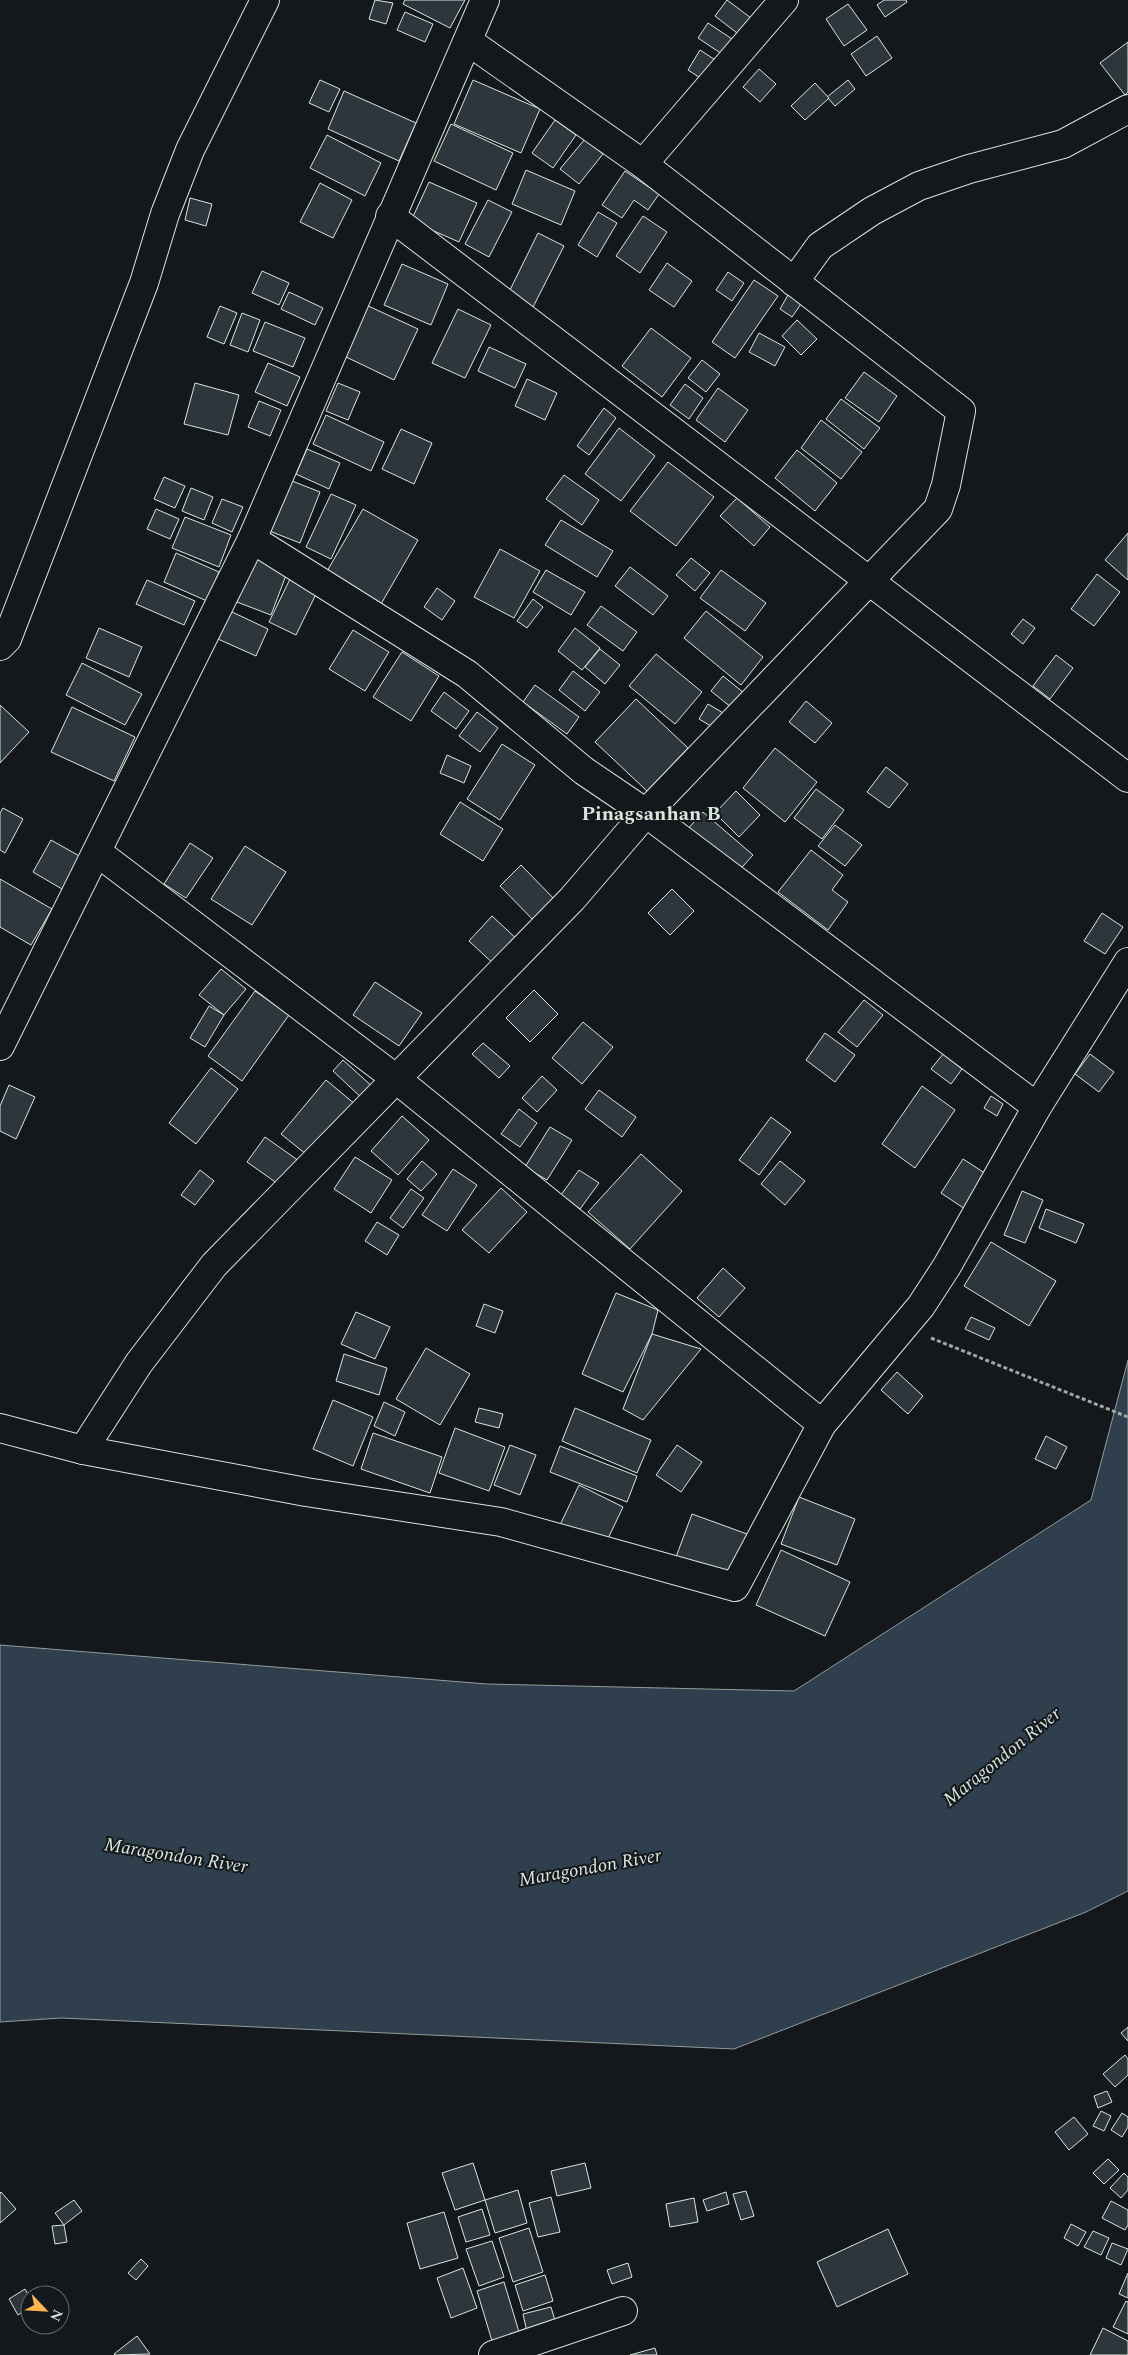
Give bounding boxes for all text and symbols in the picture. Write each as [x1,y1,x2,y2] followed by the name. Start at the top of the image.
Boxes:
[581,799,721,829] district label: Pinagsanhan B
[937,1700,1068,1814] water label: Maragondon River
[102,1830,250,1882] water label: Maragondon River
[516,1841,664,1895] water label: Maragondon River
[20,2285,70,2335] north arrow
[44,2306,68,2325] text: N

